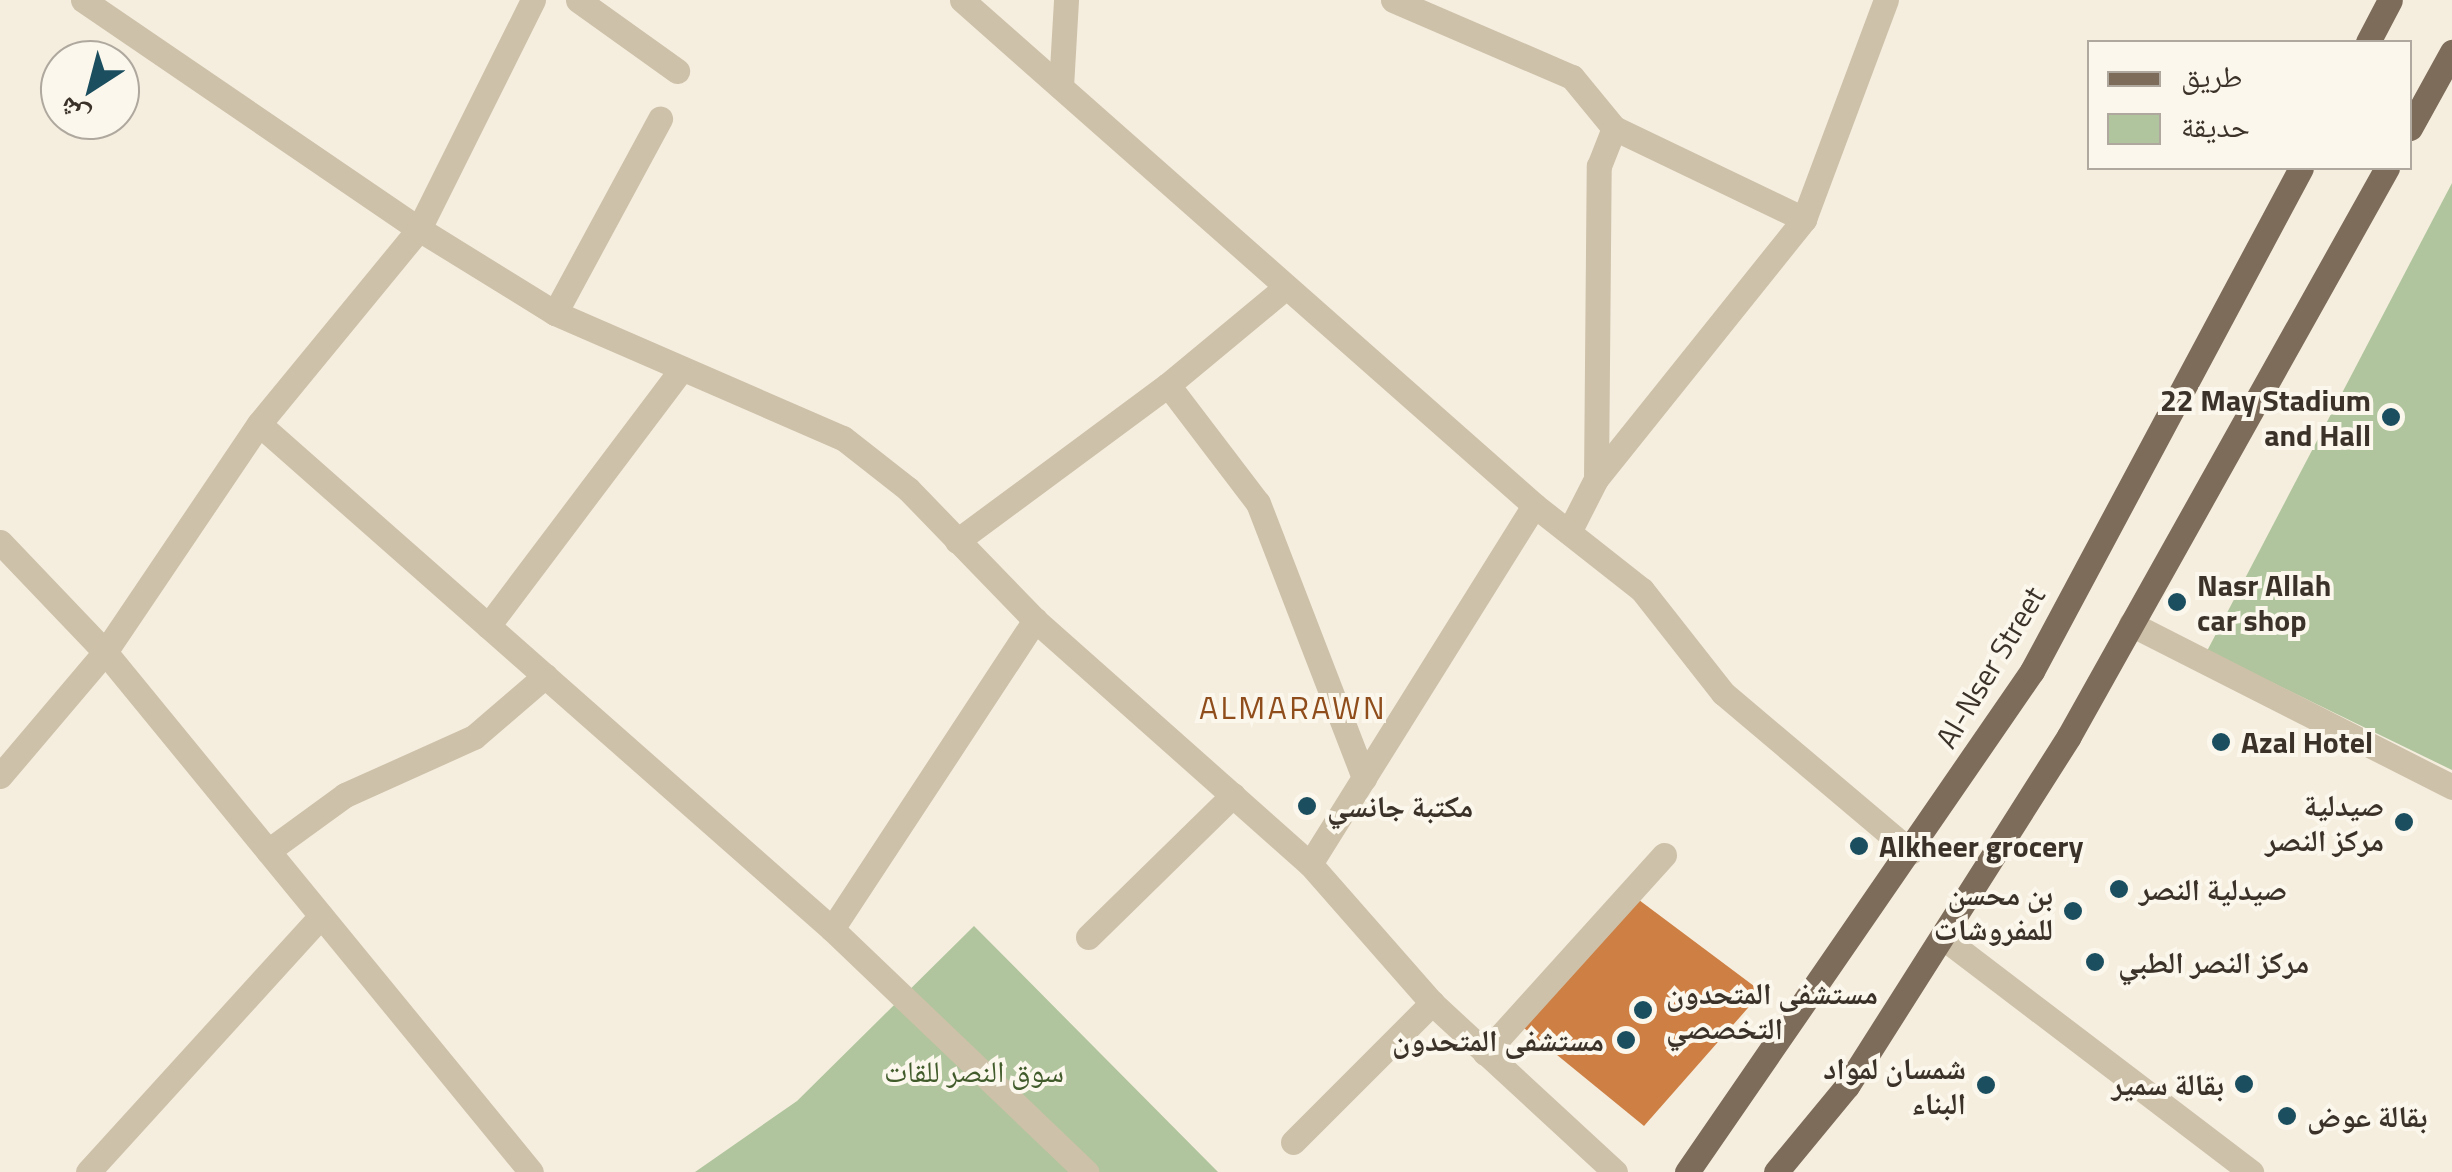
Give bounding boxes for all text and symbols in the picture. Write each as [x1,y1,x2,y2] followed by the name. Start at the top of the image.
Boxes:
[40,40,140,140] north arrow
[2087,40,2412,170] legend
[2181,53,2242,99] text: طريق
[49,87,98,139] text: ش
[2181,103,2250,149] text: حديقة
[2160,382,2371,452] place label: 22 May Stadium and Hall
[2380,406,2402,428] marker: 22 May Stadium and Hall
[2197,567,2331,638] place label: Nasr Allah car shop
[1928,580,2052,754] street label: Al-Nser Street
[2166,591,2188,613] marker: Nasr Allah car shop
[1199,688,1387,726] district label: ALMARAWN
[2241,724,2373,760] place label: Azal Hotel
[2210,731,2232,753] marker: Azal Hotel
[2265,787,2384,858] place label: صيدلية مركز النصر
[1327,788,1473,824] place label: مكتبة جانسي
[1296,795,1318,817] marker: مكتبة جانسي
[2393,811,2415,833] marker: صيدلية مركز النصر
[1879,828,2083,864] place label: Alkheer grocery
[1848,835,1870,857] marker: Alkheer grocery
[2139,871,2287,907] place label: صيدلية النصر
[1934,876,2053,946] place label: بن محسن للمفروشات
[2108,878,2130,900] marker: صيدلية النصر
[2062,900,2084,922] marker: بن محسن للمفروشات
[2118,944,2309,980] place label: مركز النصر الطبي
[2082,949,2108,975] marker: مركز النصر الطبي
[1666,975,1878,1046] place label: مستشفى المتحدون التخصصي
[1630,997,1656,1023] marker: مستشفى المتحدون التخصصي
[1392,1022,1604,1058] place label: مستشفى المتحدون
[1613,1027,1639,1053] marker: مستشفى المتحدون
[1823,1050,1966,1120] place label: شمسان لمواد البناء
[884,1053,1064,1089] park label: سوق النصر للقات
[2112,1066,2224,1102] place label: بقالة سمير
[2233,1073,2255,1095] marker: بقالة سمير
[1975,1074,1997,1096] marker: شمسان لمواد البناء
[2307,1098,2427,1134] place label: بقالة عوض
[2276,1105,2298,1127] marker: بقالة عوض

